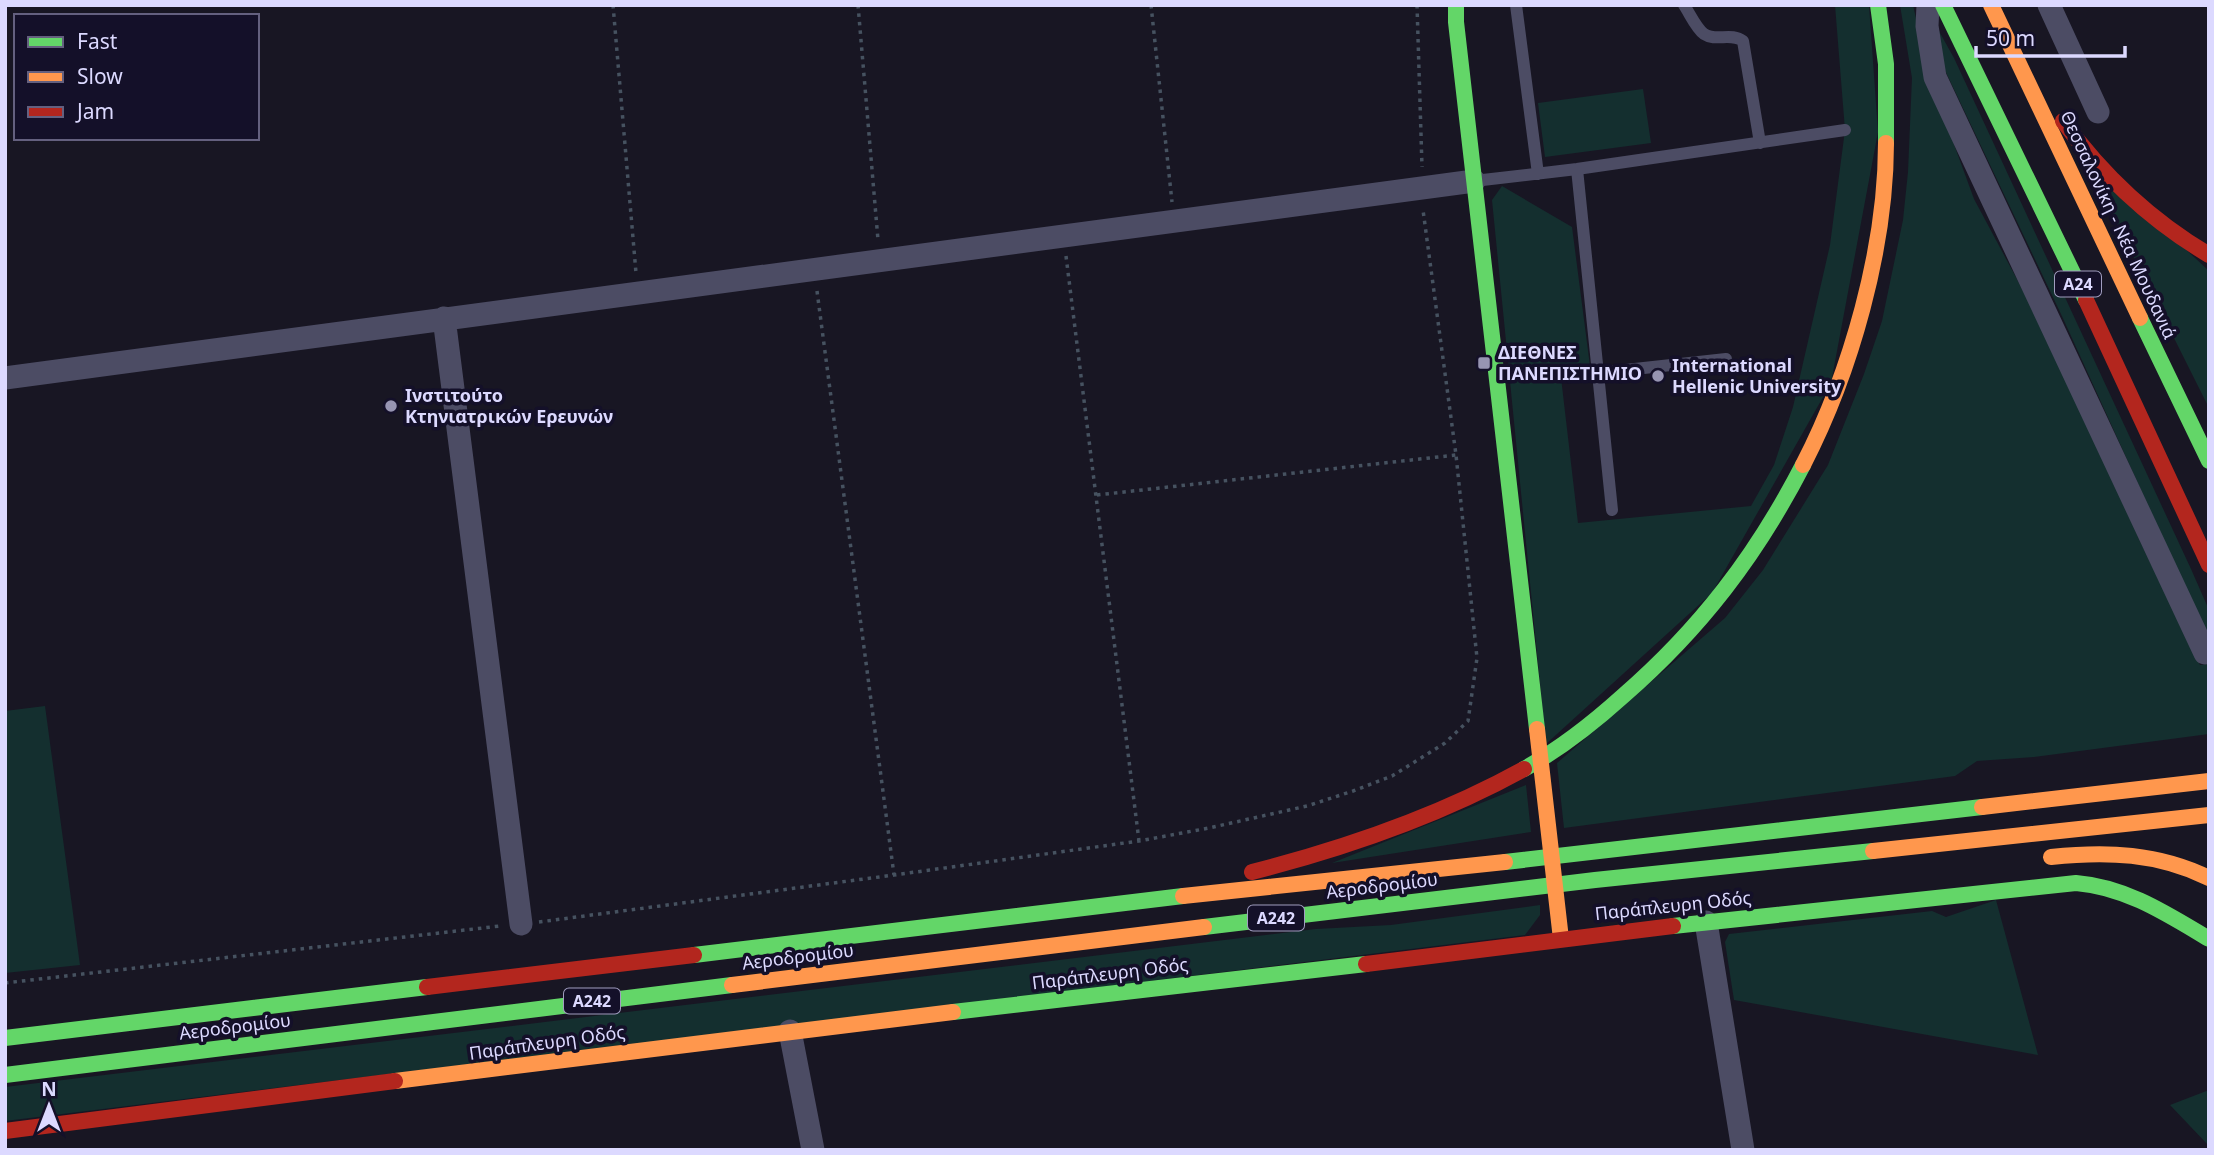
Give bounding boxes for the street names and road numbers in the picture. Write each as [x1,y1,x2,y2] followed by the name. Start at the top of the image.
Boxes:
[2055,107,2182,343] street label: Θεσσαλονίκη - Νέα Μουδανιά
[2055,272,2101,296] road number: Α24
[1325,866,1439,904] street label: Αεροδρομίου
[1593,885,1753,925] street label: Παράπλευρη Οδός
[1248,906,1304,930] road number: Α242
[741,937,855,975] street label: Αεροδρομίου
[1030,951,1190,994] street label: Παράπλευρη Οδός
[564,988,620,1014] road number: Α242
[178,1007,292,1045] street label: Αεροδρομίου
[467,1019,627,1065] street label: Παράπλευρη Οδός

